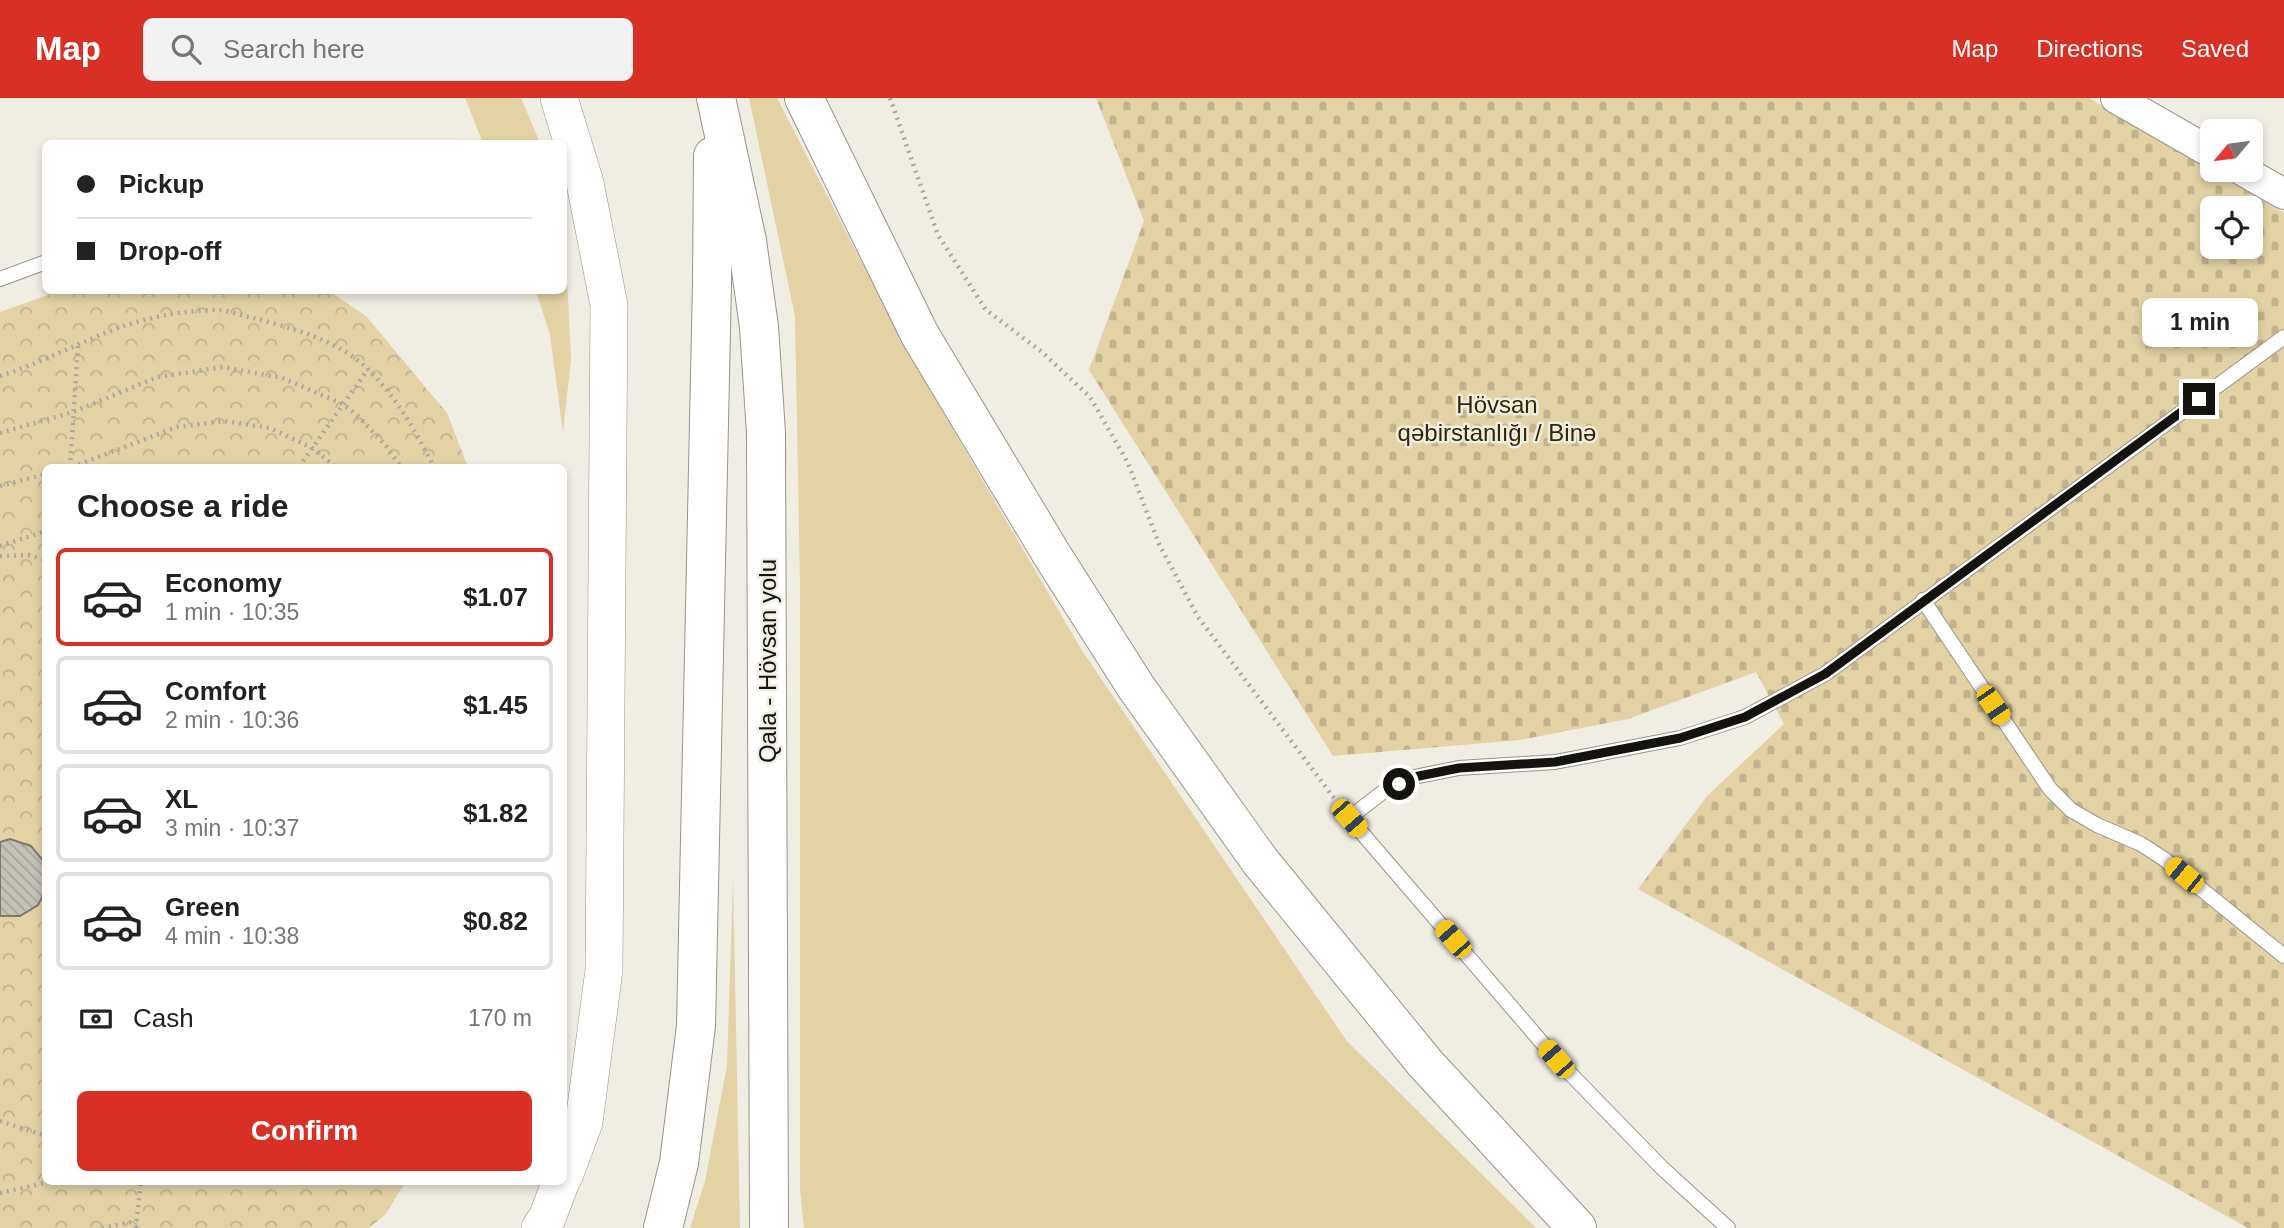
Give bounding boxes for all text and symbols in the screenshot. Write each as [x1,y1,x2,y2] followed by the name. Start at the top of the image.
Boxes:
[143,18,633,81] search box
[35,30,101,67] text: Map
[167,30,205,68] icon: search
[223,34,365,64] text: Search here
[1952,35,1998,62] text: Map
[2036,35,2143,62] text: Directions
[2181,35,2249,62] text: Saved
[2200,119,2263,182] north arrow
[2200,119,2263,259] map controls
[119,169,204,199] text: Pickup
[2200,196,2263,259] button: locate
[119,236,222,266] text: Drop-off
[2141,298,2257,346] callout: 1 min
[2170,309,2230,335] text: 1 min
[2183,383,2215,415] route end
[1398,391,1596,446] park label: Hövsan qəbirstanlığı / Binə
[77,488,289,524] text: Choose a ride
[754,559,781,763] street label: Qala - Hövsan yolu
[81,566,144,629] icon: car
[165,568,282,598] text: Economy
[463,582,528,612] text: $1.07
[165,599,299,625] text: 1 min · 10:35
[81,674,144,737] icon: car
[165,676,266,706] text: Comfort
[1973,682,2014,728] car
[463,690,528,720] text: $1.45
[165,707,299,733] text: 2 min · 10:36
[1383,768,1415,800] route start
[81,782,144,845] icon: car
[165,784,198,814] text: XL
[1328,795,1371,841] car
[463,798,528,828] text: $1.82
[165,815,299,841] text: 3 min · 10:37
[2162,854,2207,896] car
[81,890,144,953] icon: car
[165,892,240,922] text: Green
[463,906,528,936] text: $0.82
[1432,916,1475,962] car
[165,923,299,949] text: 4 min · 10:38
[77,1000,115,1038] icon: cash
[133,1003,194,1033] text: Cash
[468,1005,532,1031] text: 170 m
[1535,1036,1578,1082] car
[77,1091,532,1171] button: Confirm

